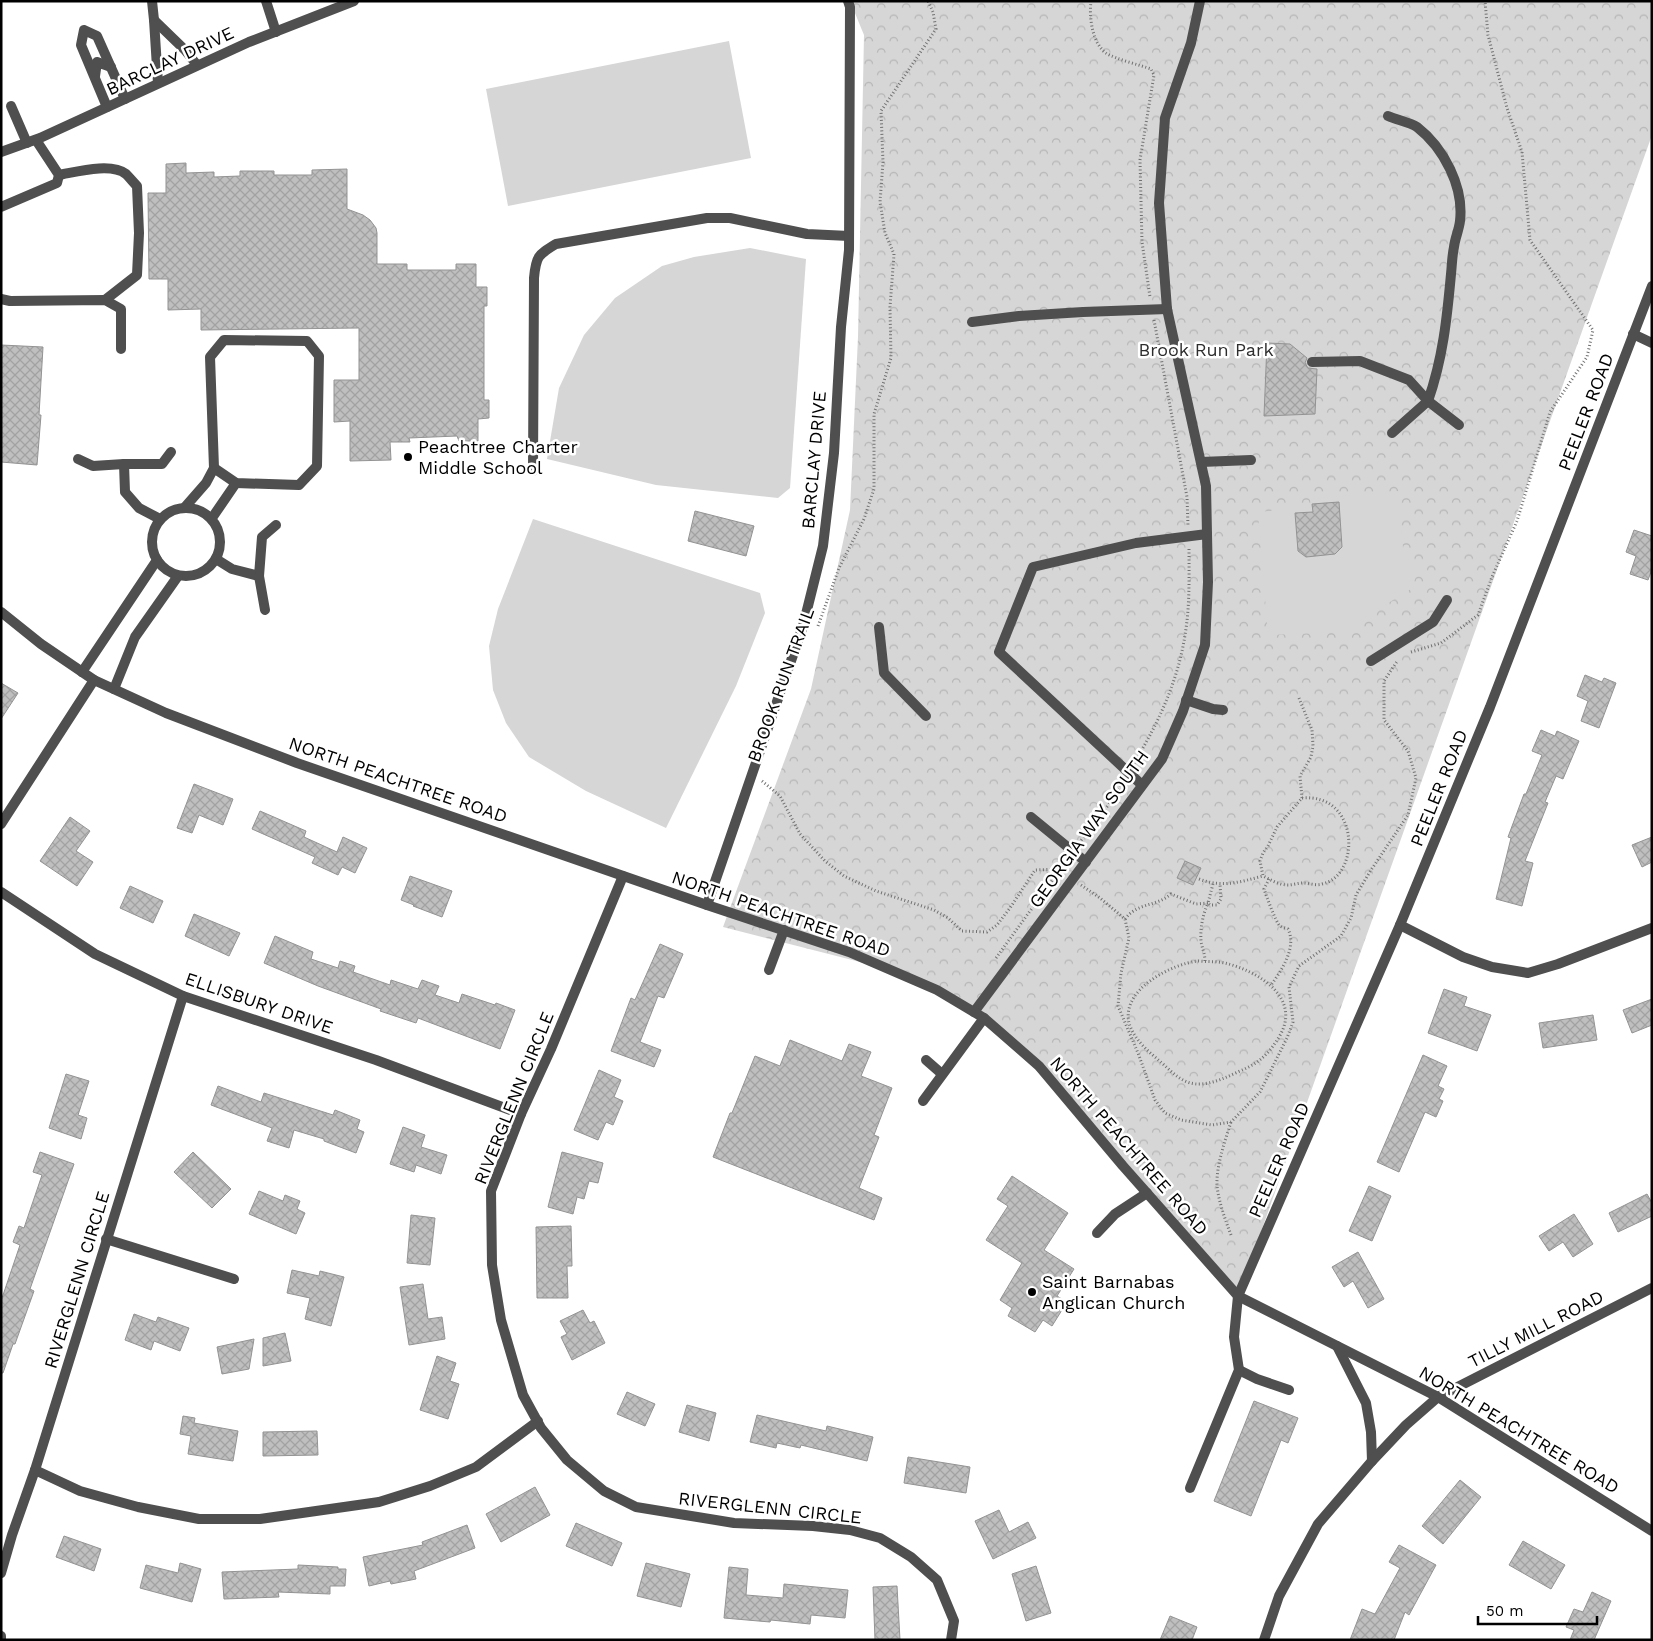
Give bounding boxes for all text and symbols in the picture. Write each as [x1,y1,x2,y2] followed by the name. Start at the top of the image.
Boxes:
[103,22,237,99] street label: BARCLAY DRIVE
[1138,339,1274,360] park label: Brook Run Park
[1553,350,1618,474] street label: PEELER ROAD
[797,390,830,530] street label: BARCLAY DRIVE
[418,436,578,478] place label: Peachtree Charter Middle School
[402,451,414,463] marker: Peachtree Charter Middle School
[743,605,818,765] street label: BROOK RUN TRAIL
[1406,726,1472,849] street label: PEELER ROAD
[286,732,510,827] street label: NORTH PEACHTREE ROAD
[1024,746,1153,912] street label: GEORGIA WAY SOUTH
[669,866,893,961] street label: NORTH PEACHTREE ROAD
[182,967,336,1038] street label: ELLISBURY DRIVE
[469,1008,558,1187] street label: RIVERGLENN CIRCLE
[1046,1052,1213,1239] street label: NORTH PEACHTREE ROAD
[1244,1099,1313,1221] street label: PEELER ROAD
[40,1189,114,1371] street label: RIVERGLENN CIRCLE
[1042,1271,1185,1313] place label: Saint Barnabas Anglican Church
[1465,1285,1607,1372] street label: TILLY MILL ROAD
[1026,1286,1038,1298] marker: Saint Barnabas Anglican Church
[1415,1361,1623,1498] street label: NORTH PEACHTREE ROAD
[677,1487,863,1528] street label: RIVERGLENN CIRCLE
[1478,1594,1597,1626] scale bar
[1486,1602,1523,1620] text: 50 m

